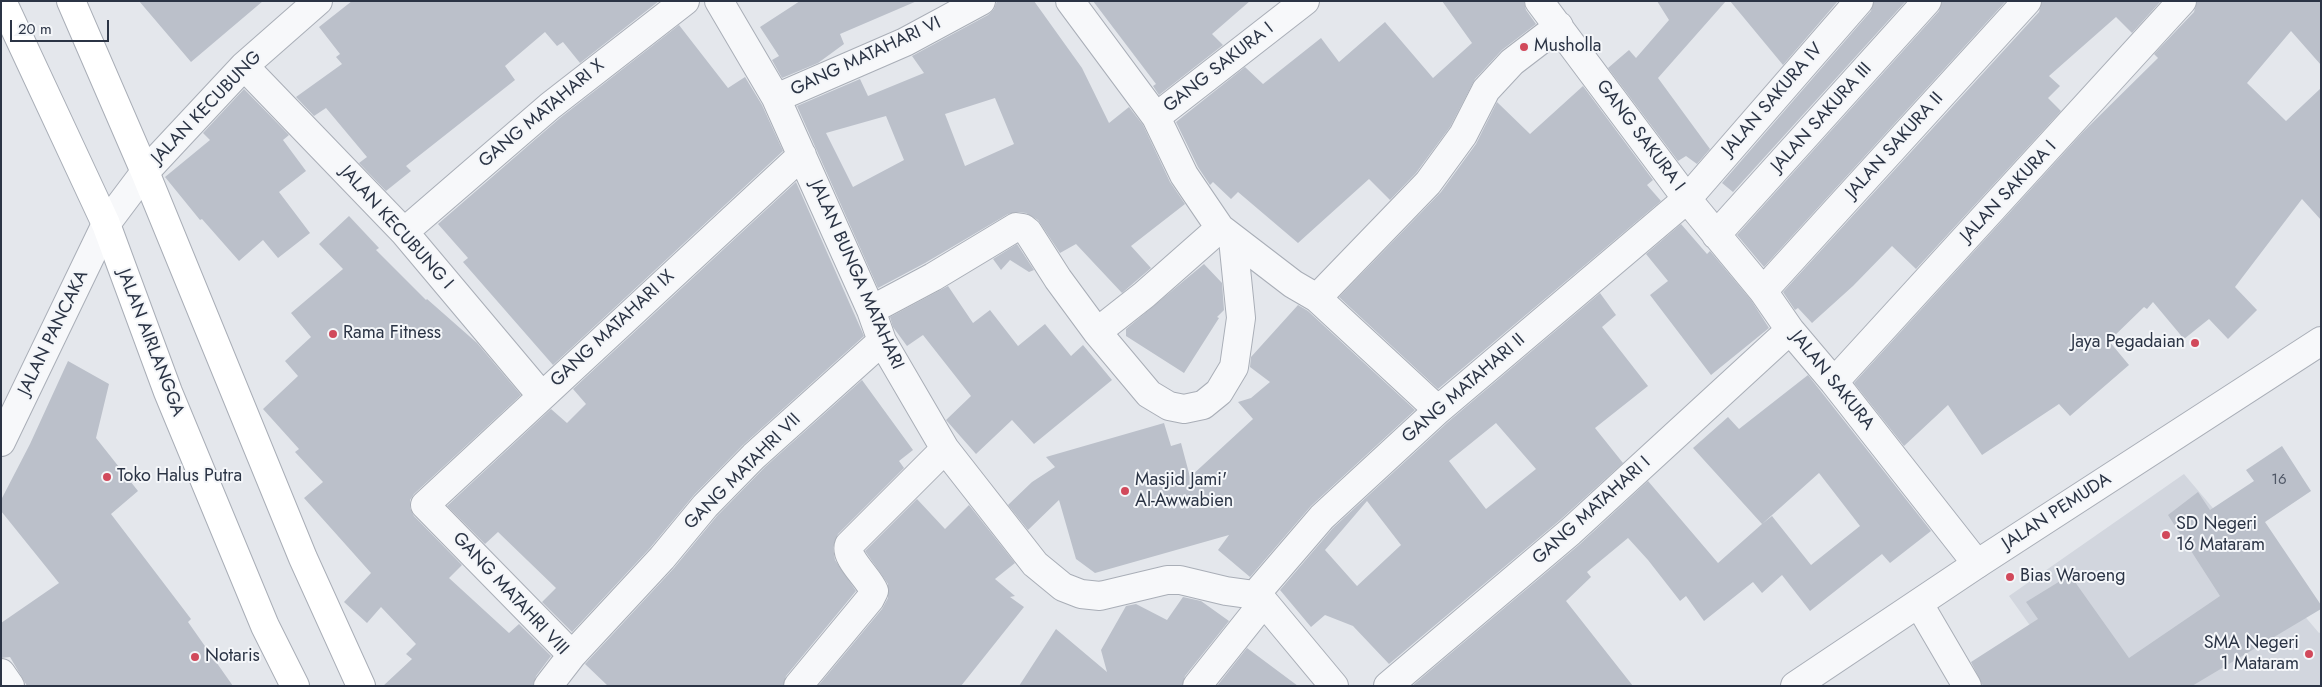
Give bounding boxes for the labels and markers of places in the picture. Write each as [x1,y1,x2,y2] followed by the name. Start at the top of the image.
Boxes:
[1534,36,1601,58] place label: Musholla
[1518,41,1530,53] marker: Musholla
[343,323,441,345] place label: Rama Fitness
[327,328,339,340] marker: Rama Fitness
[2071,332,2185,354] place label: Jaya Pegadaian
[2189,337,2201,349] marker: Jaya Pegadaian
[117,466,242,488] place label: Toko Halus Putra
[1135,470,1233,512] place label: Masjid Jami' Al-Awwabien
[101,471,113,483] marker: Toko Halus Putra
[1119,485,1131,497] marker: Masjid Jami' Al-Awwabien
[2176,514,2265,556] place label: SD Negeri 16 Mataram
[2160,529,2172,541] marker: SD Negeri 16 Mataram
[2020,566,2125,588] place label: Bias Waroeng
[2004,571,2016,583] marker: Bias Waroeng
[2204,633,2299,676] place label: SMA Negeri 1 Mataram
[205,646,260,668] place label: Notaris
[2303,648,2315,660] marker: SMA Negeri 1 Mataram
[189,651,201,663] marker: Notaris

